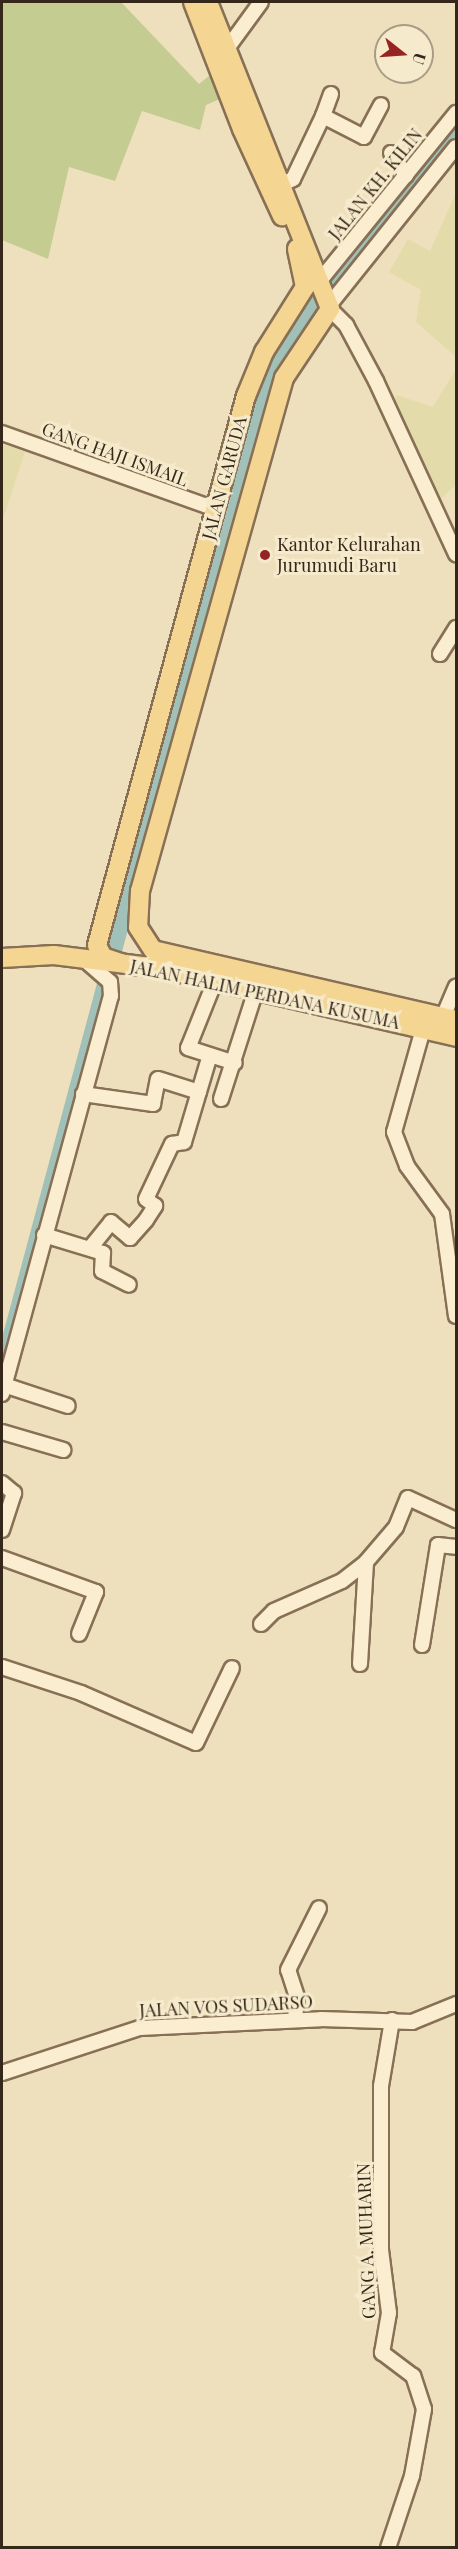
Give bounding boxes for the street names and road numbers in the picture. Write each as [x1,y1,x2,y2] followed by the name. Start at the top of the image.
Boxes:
[323,124,427,244] street label: JALAN KH. KILIN
[197,414,251,542] street label: JALAN GARUDA
[39,418,191,490] street label: GANG HAJI ISMAIL
[128,955,402,1033] street label: JALAN HALIM PERDANA KUSUMA
[138,1991,314,2021] street label: JALAN VOS SUDARSO
[352,2162,380,2320] street label: GANG A. MUHARIN

